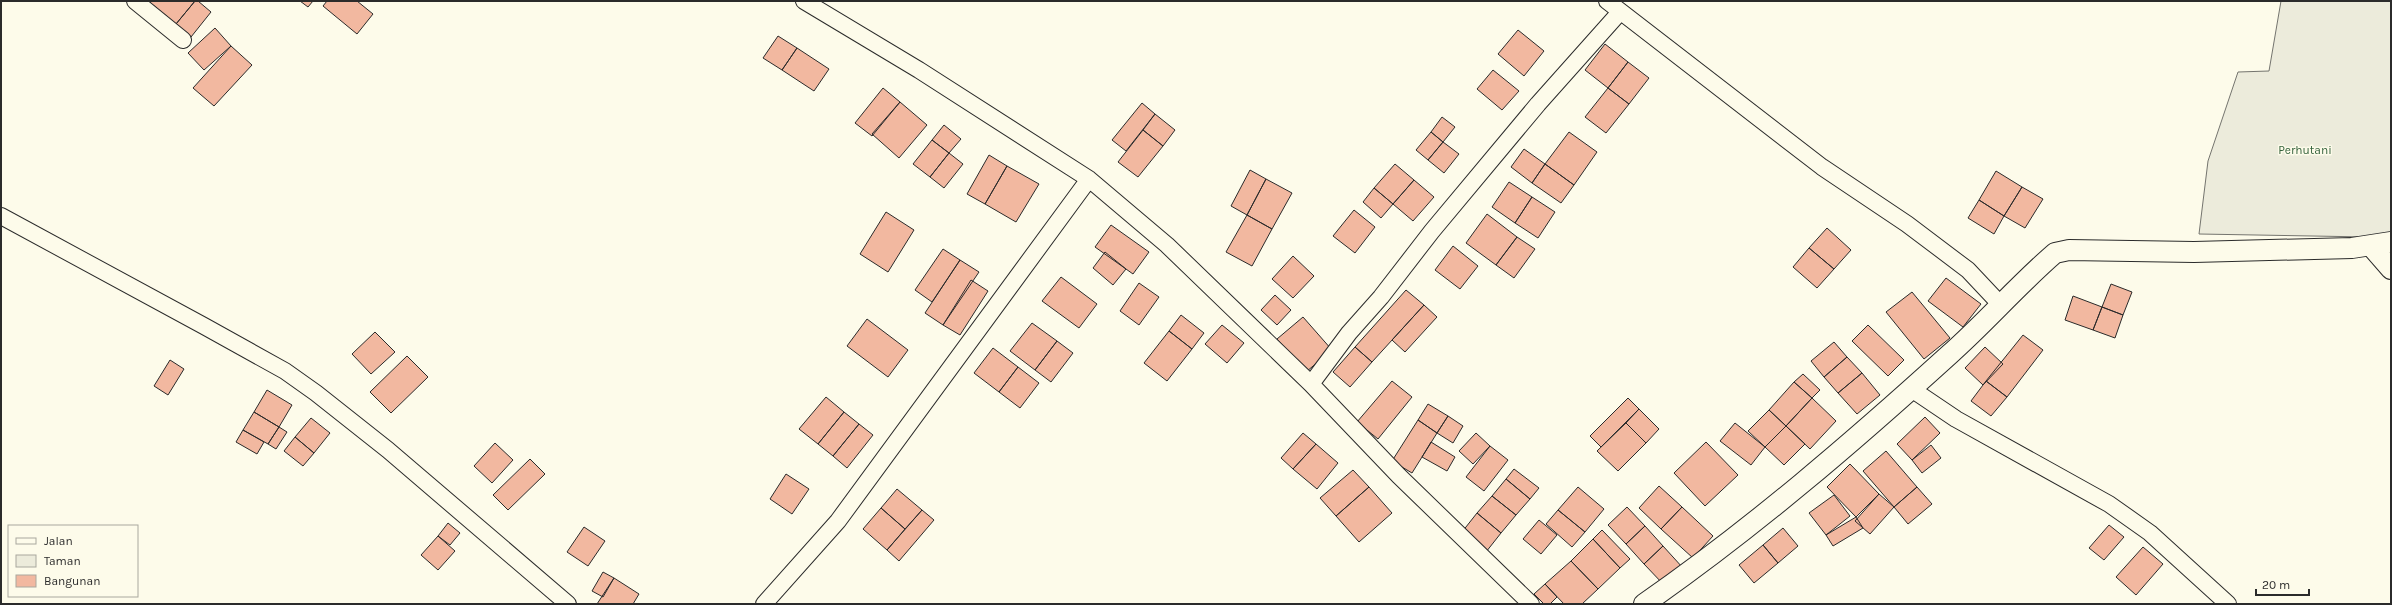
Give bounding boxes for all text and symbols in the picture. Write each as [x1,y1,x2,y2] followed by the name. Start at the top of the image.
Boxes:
[2278,143,2332,157] park label: Perhutani
[8,525,138,597] legend
[44,534,73,548] text: Jalan
[44,554,81,568] text: Taman
[2256,571,2309,597] scale bar
[44,574,100,588] text: Bangunan
[2262,578,2290,592] text: 20 m

